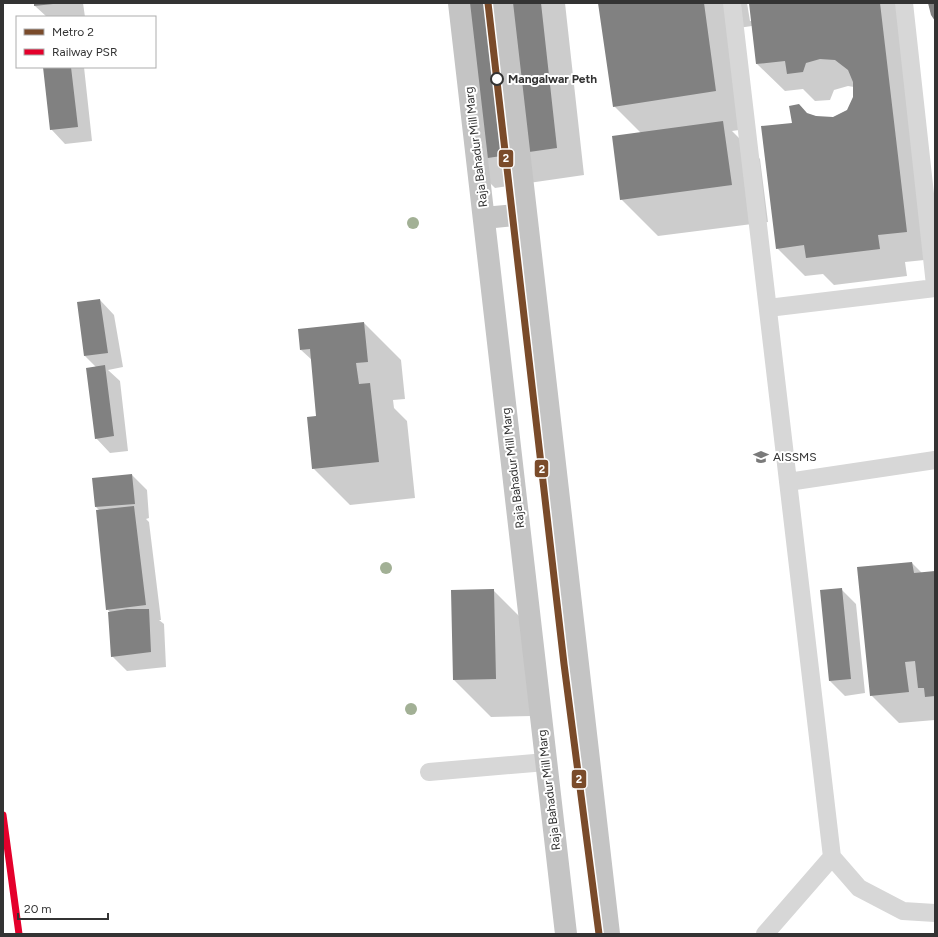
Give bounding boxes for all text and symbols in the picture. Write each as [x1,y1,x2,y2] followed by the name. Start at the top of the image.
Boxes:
[16,16,156,68] legend
[52,25,94,39] text: Metro 2
[52,45,117,59] text: Railway PSR
[490,72,504,86] marker: Mangalwar Peth
[508,72,597,86] place label: Mangalwar Peth
[462,86,490,208] street label: Raja Bahadur Mill Marg
[498,149,514,168] line badge: 2
[503,152,509,165] text: 2
[499,407,527,529] street label: Raja Bahadur Mill Marg
[752,448,770,466] school or university icon: AISSMS
[773,450,817,464] place label: AISSMS
[534,459,549,478] line badge: 2
[539,463,545,476] text: 2
[535,729,563,851] street label: Raja Bahadur Mill Marg
[571,769,587,789] line badge: 2
[576,773,582,786] text: 2
[18,895,108,921] scale bar
[24,902,52,916] text: 20 m

